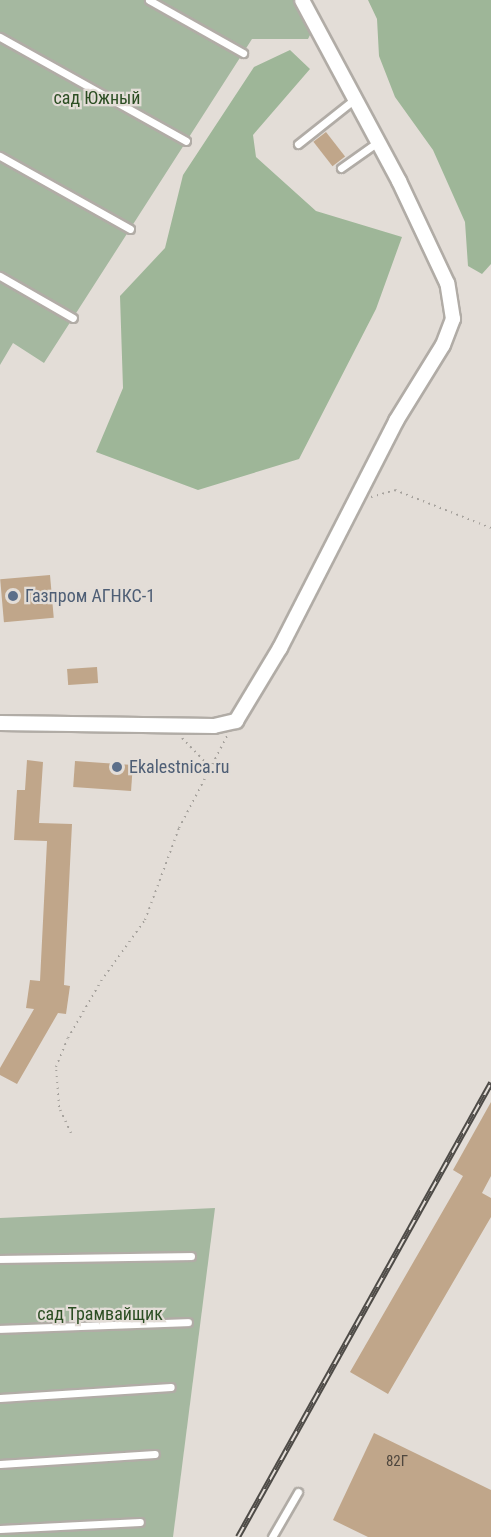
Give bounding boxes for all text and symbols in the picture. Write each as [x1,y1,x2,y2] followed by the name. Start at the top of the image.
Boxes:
[54,87,140,109] park label: сад Южный
[25,585,155,607] place label: Газпром АГНКС-1
[6,589,20,603] marker: Газпром АГНКС-1
[129,756,230,778] place label: Ekalestnica.ru
[110,760,124,774] marker: Ekalestnica.ru
[37,1303,163,1325] park label: сад Трамвайщик
[386,1453,408,1471] house number: 82Г

